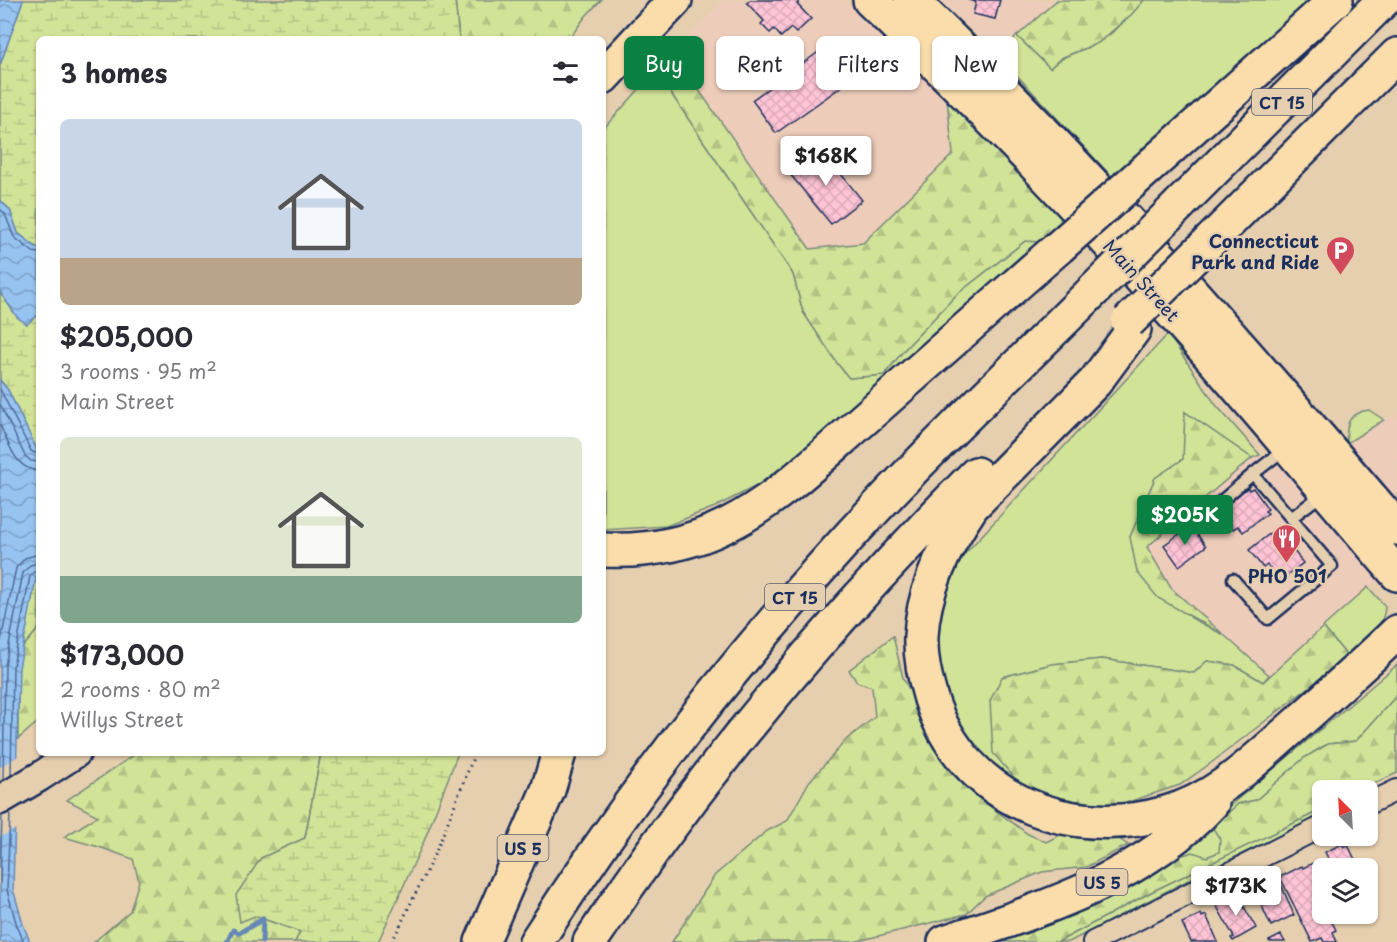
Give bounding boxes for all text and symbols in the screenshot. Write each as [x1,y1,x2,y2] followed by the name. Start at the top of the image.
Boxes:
[624,36,704,90] chip: Buy
[716,36,804,90] chip: Rent
[816,36,920,90] chip: Filters
[932,36,1018,90] chip: New
[60,53,167,92] text: 3 homes
[549,56,582,89] icon: filters
[1252,89,1312,115] road number: CT 15
[784,136,868,187] pin: $168K
[794,140,858,170] text: $168K
[267,158,375,266] icon: home
[1191,227,1319,275] place label: Connecticut Park and Ride
[1098,233,1186,327] street label: Main Street
[1324,234,1356,276] parking icon: Connecticut Park and Ride
[60,317,193,356] text: $205,000
[60,356,217,386] text: 3 rooms · 95 m²
[60,386,174,416] text: Main Street
[267,476,375,584] icon: home
[1143,495,1227,546] pin: $205K
[1151,499,1219,529] text: $205K
[1271,522,1303,564] restaurant icon: PHO 501
[1247,562,1327,589] place label: PHO 501
[765,584,825,610] road number: CT 15
[60,635,184,674] text: $173,000
[60,674,221,704] text: 2 rooms · 80 m²
[60,704,183,734] text: Willys Street
[1312,780,1378,846] north arrow
[1312,780,1378,924] map controls
[498,835,548,861] road number: US 5
[1312,858,1378,924] button: layers
[1194,866,1278,917] pin: $173K
[1076,869,1128,895] road number: US 5
[1205,870,1267,900] text: $173K

